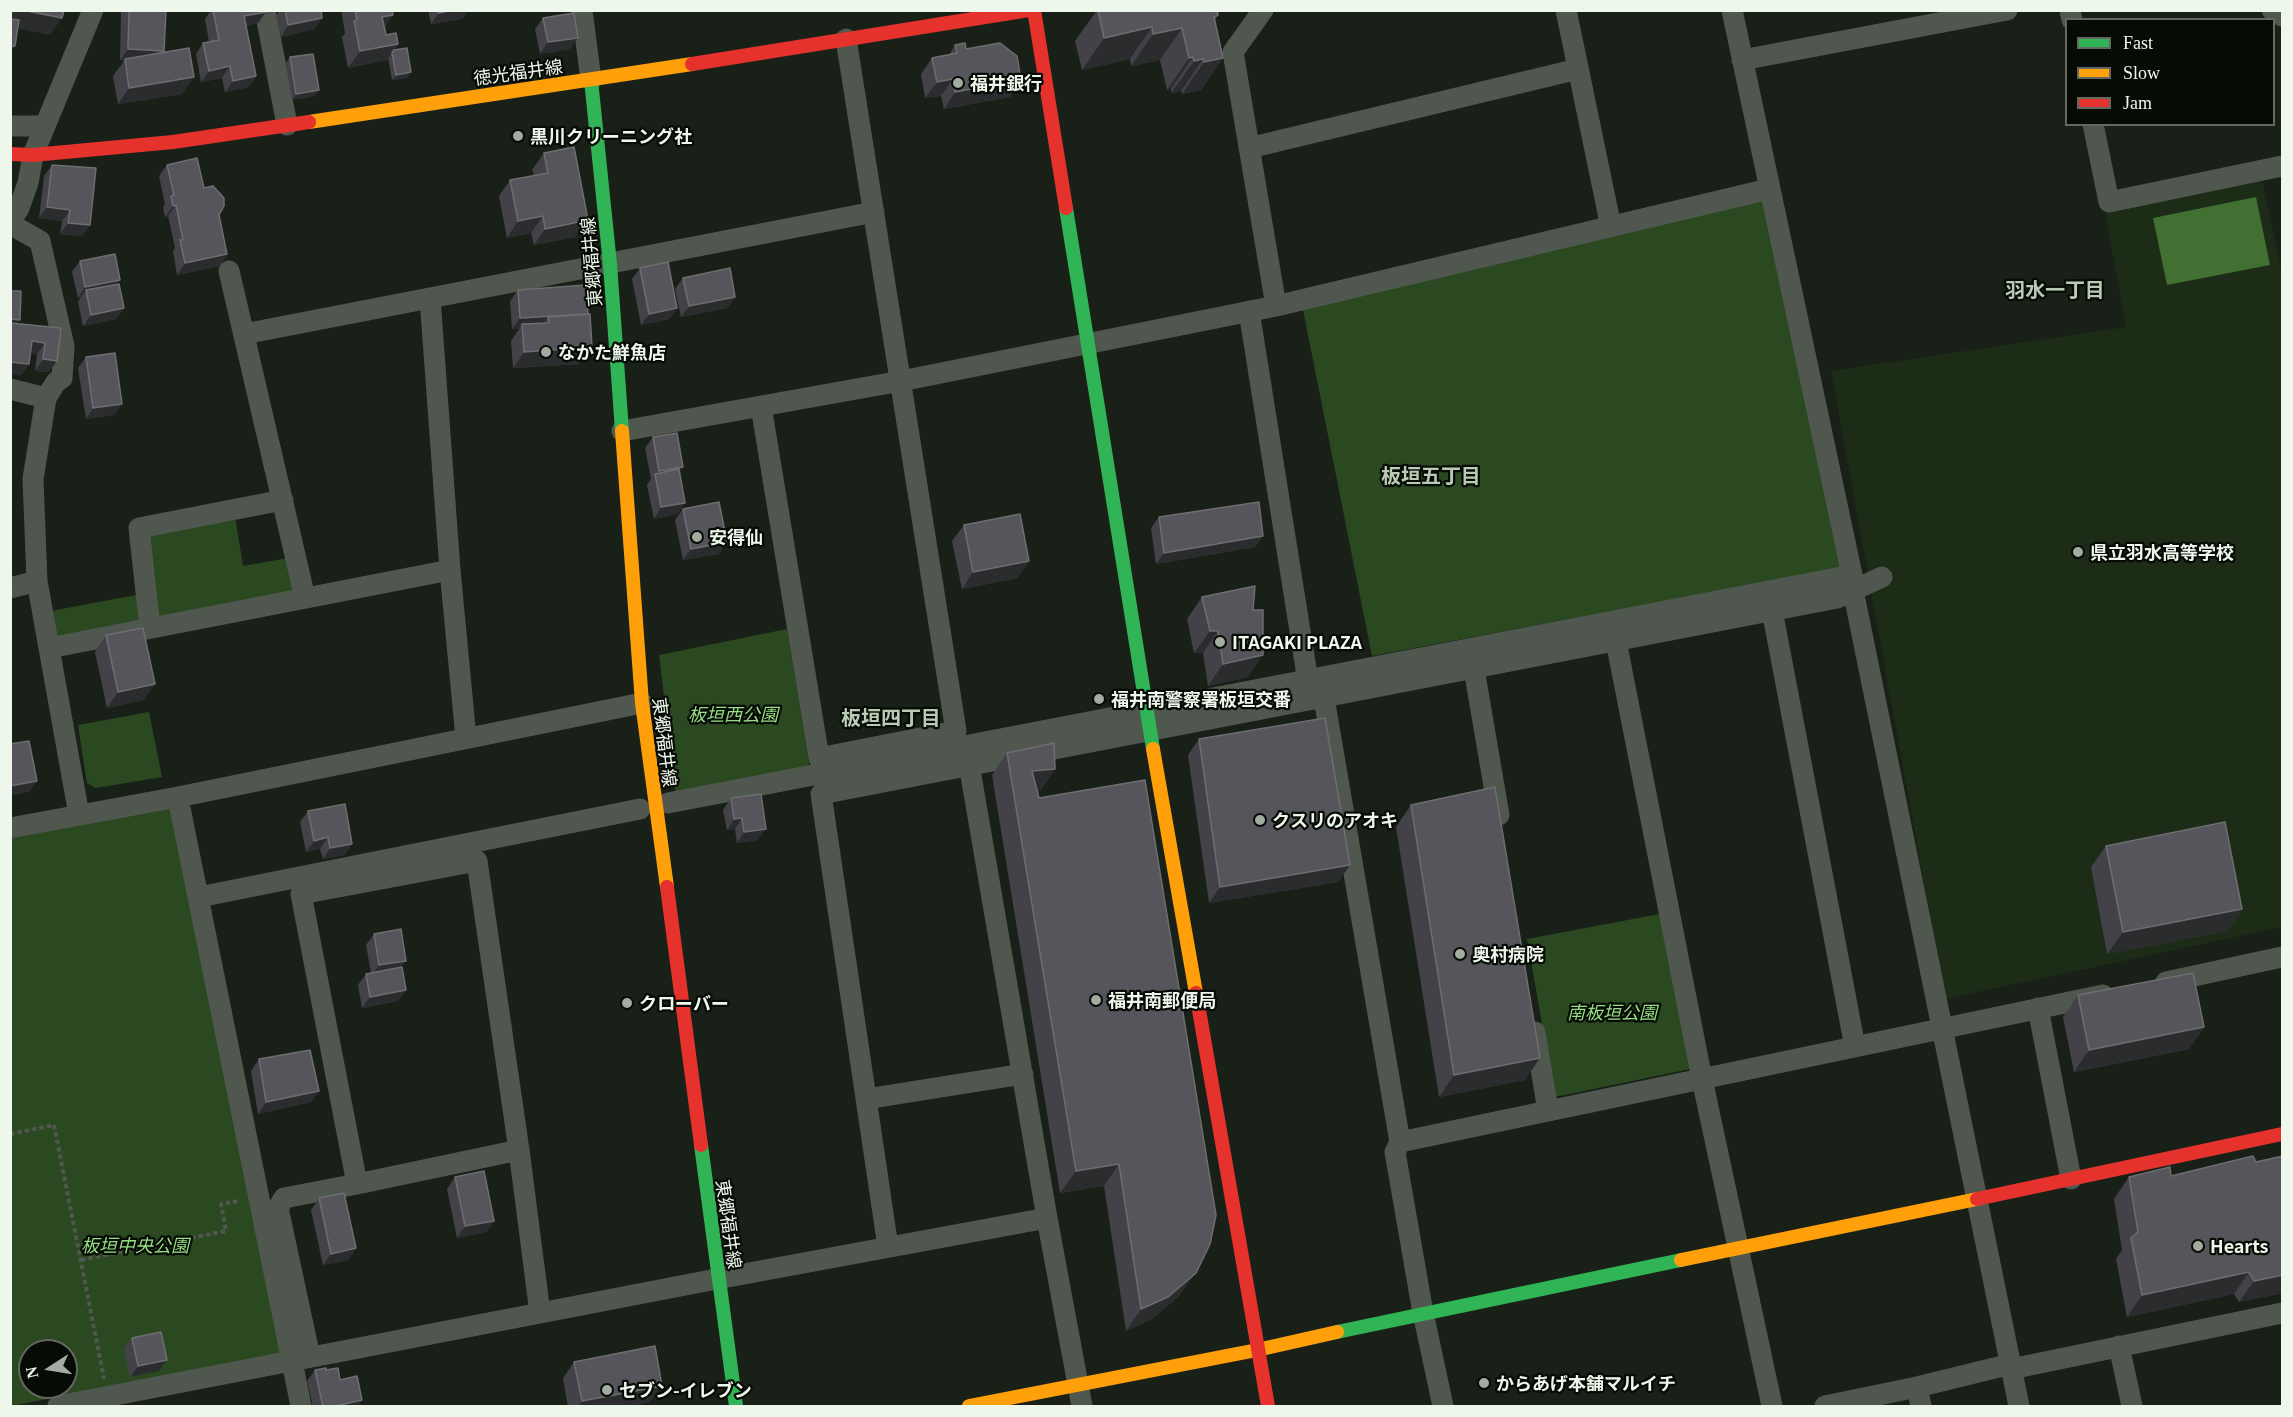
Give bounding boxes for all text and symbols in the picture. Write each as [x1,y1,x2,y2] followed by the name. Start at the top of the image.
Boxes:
[2065,18,2275,126] legend
[2123,33,2153,53] text: Fast
[472,55,564,89] street label: 徳光福井線
[2123,63,2160,83] text: Slow
[970,72,1042,94] place label: 福井銀行
[951,76,965,90] marker: 福井銀行
[2123,93,2152,113] text: Jam
[530,125,692,147] place label: 黒川クリーニング社
[511,129,525,143] marker: 黒川クリーニング社
[576,216,606,308] street label: 東郷福井線
[2005,277,2105,301] district label: 羽水一丁目
[558,341,666,363] place label: なかた鮮魚店
[539,345,553,359] marker: なかた鮮魚店
[1381,463,1481,487] district label: 板垣五丁目
[709,526,763,548] place label: 安得仙
[690,530,704,544] marker: 安得仙
[2090,541,2234,563] place label: 県立羽水高等学校
[2071,545,2085,559] marker: 県立羽水高等学校
[1232,631,1362,653] place label: ITAGAKI PLAZA
[1213,635,1227,649] marker: ITAGAKI PLAZA
[1111,688,1291,710] place label: 福井南警察署板垣交番
[1092,692,1106,706] marker: 福井南警察署板垣交番
[649,696,681,788] street label: 東郷福井線
[688,703,778,725] park label: 板垣西公園
[841,705,941,729] district label: 板垣四丁目
[1272,809,1398,831] place label: クスリのアオキ
[1253,813,1267,827] marker: クスリのアオキ
[1472,943,1544,965] place label: 奥村病院
[1453,947,1467,961] marker: 奥村病院
[1108,989,1216,1011] place label: 福井南郵便局
[639,992,729,1014] place label: クローバー
[1089,993,1103,1007] marker: 福井南郵便局
[620,996,634,1010] marker: クローバー
[1567,1001,1657,1023] park label: 南板垣公園
[712,1178,746,1270] street label: 東郷福井線
[81,1234,189,1256] park label: 板垣中央公園
[2210,1235,2268,1257] place label: Hearts
[2191,1239,2205,1253] marker: Hearts
[18,1339,78,1399] north arrow
[22,1365,41,1380] text: N
[1496,1372,1676,1394] place label: からあげ本舗マルイチ
[1477,1376,1491,1390] marker: からあげ本舗マルイチ
[619,1379,752,1401] place label: セブン-イレブン
[600,1383,614,1397] marker: セブン-イレブン

